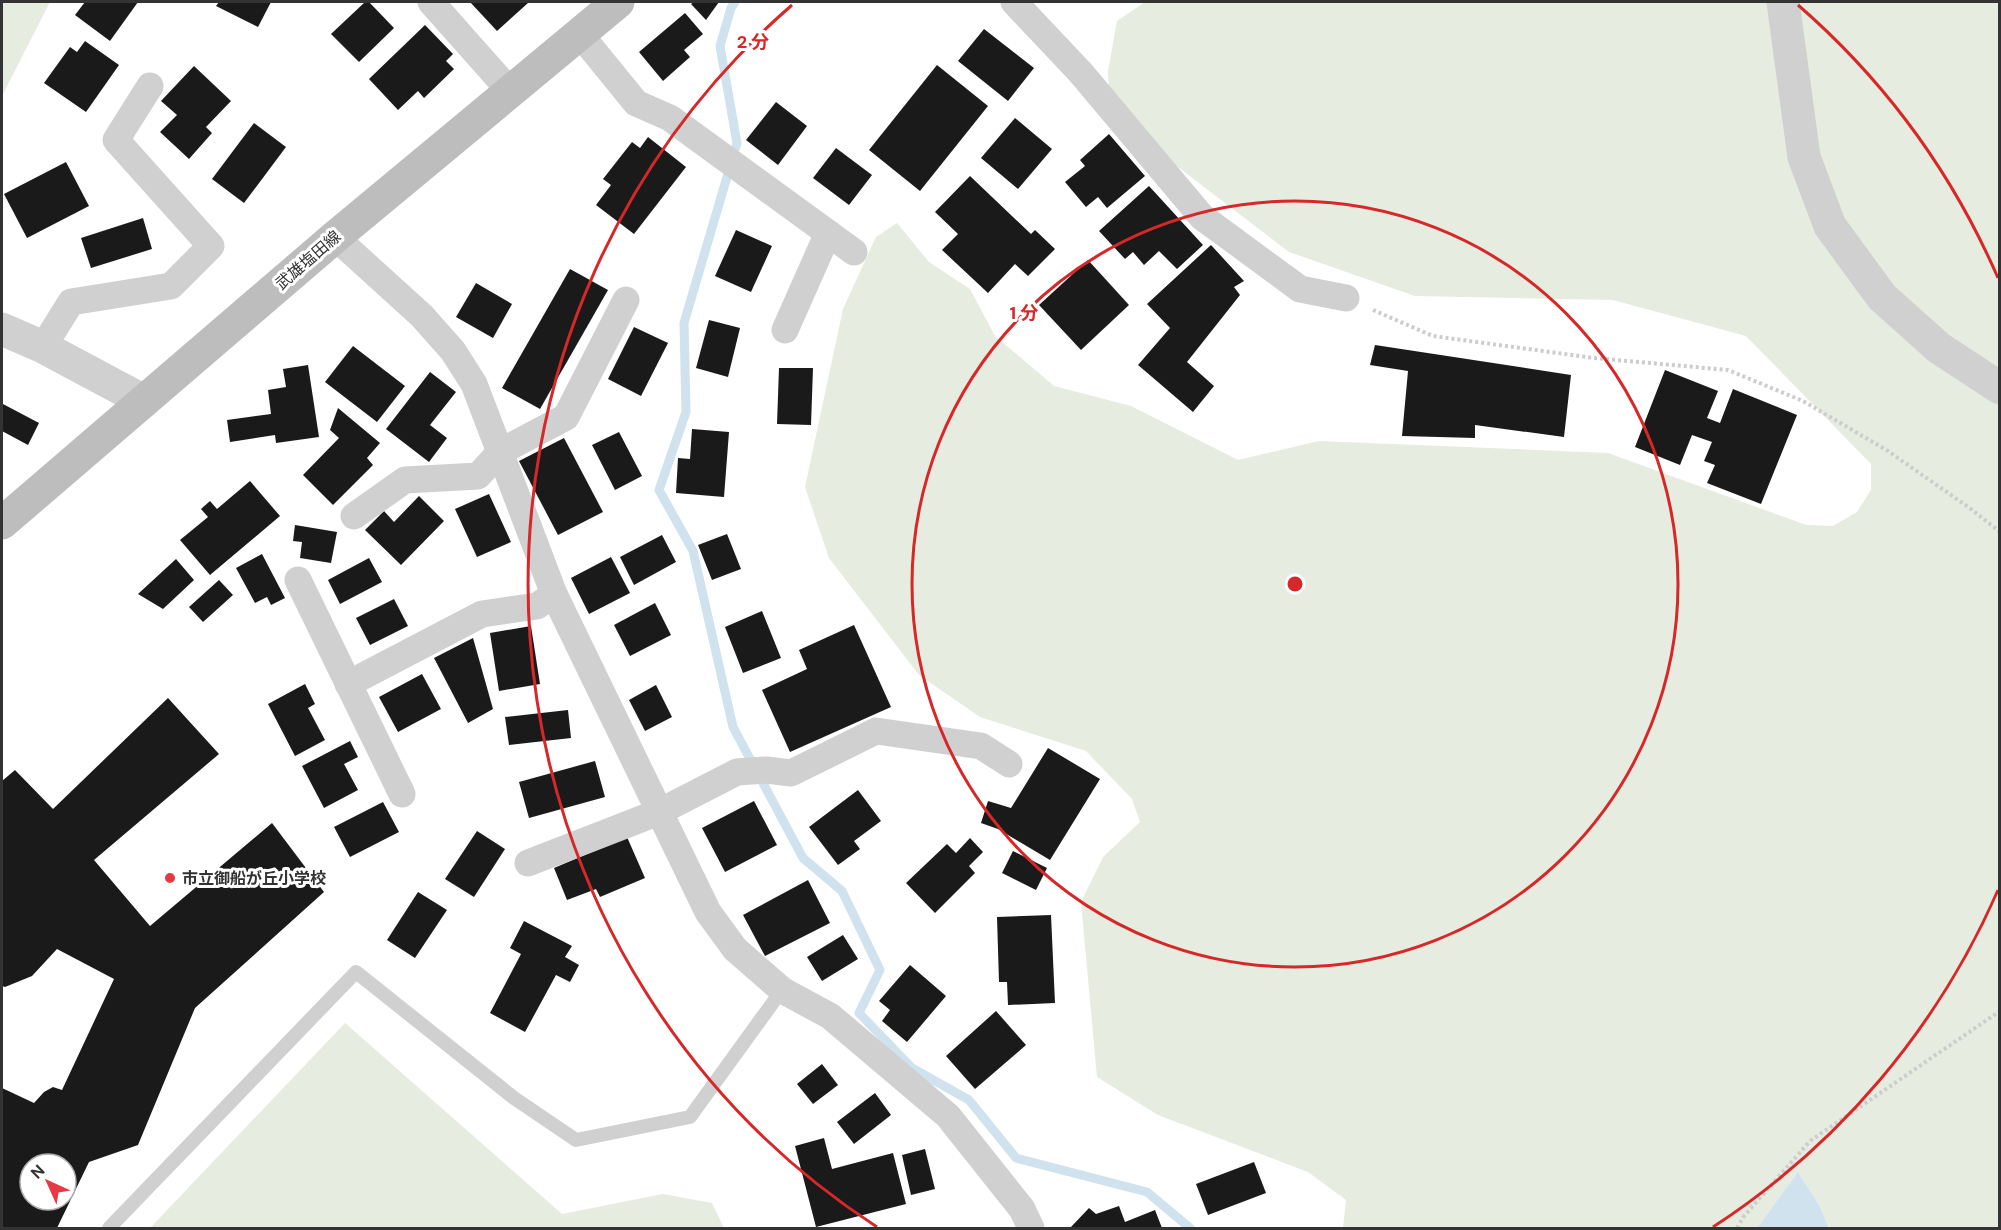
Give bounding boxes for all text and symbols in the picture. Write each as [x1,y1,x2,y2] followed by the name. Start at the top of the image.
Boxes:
[737,30,769,54] text: 2 分
[271,226,345,294] street label: 武雄塩田線
[1010,301,1038,325] text: 1 分
[1285,574,1305,594] centre of rings
[182,868,326,889] place label: 市立御船が丘小学校
[163,871,177,885] marker: 市立御船が丘小学校
[18,1152,78,1212] north arrow
[26,1160,49,1183] text: N

